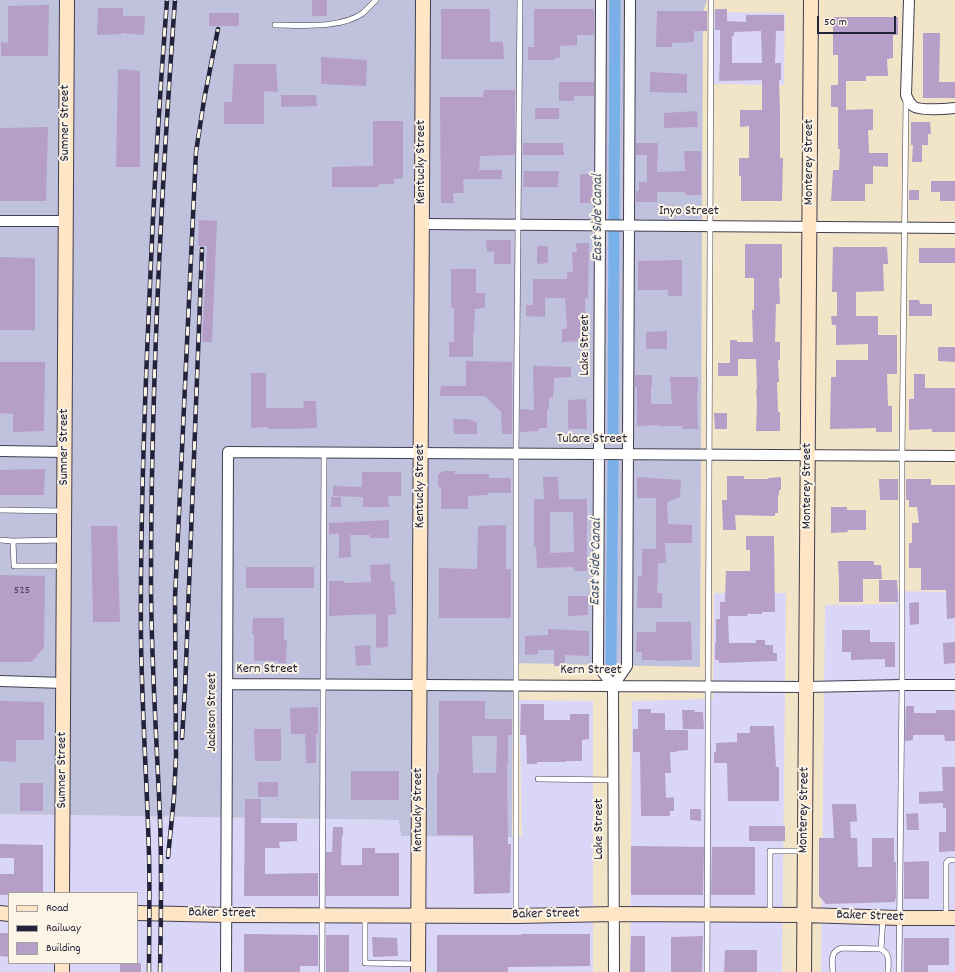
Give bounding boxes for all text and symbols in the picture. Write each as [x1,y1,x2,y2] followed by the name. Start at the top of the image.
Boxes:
[819,8,898,34] scale bar
[824,14,847,31] text: 50 m
[58,85,74,161] street label: Sumner Street
[802,119,818,205] street label: Monterey Street
[414,120,430,204] street label: Kentucky Street
[590,174,608,262] water label: East Side Canal
[659,204,719,220] street label: Inyo Street
[578,314,594,376] street label: Lake Street
[57,409,73,485] street label: Sumner Street
[557,432,627,448] street label: Tulare Street
[800,443,816,529] street label: Monterey Street
[413,444,429,528] street label: Kentucky Street
[587,518,607,606] water label: East Side Canal
[14,584,30,598] house number: 525
[236,662,298,678] street label: Kern Street
[560,663,622,679] street label: Kern Street
[205,673,221,751] street label: Jackson Street
[55,732,71,808] street label: Sumner Street
[796,767,814,853] street label: Monterey Street
[411,768,427,852] street label: Kentucky Street
[592,798,608,860] street label: Lake Street
[8,892,138,964] legend
[46,900,68,917] text: Road
[188,905,256,923] street label: Baker Street
[512,906,580,924] street label: Baker Street
[836,907,904,927] street label: Baker Street
[46,920,81,937] text: Railway
[46,940,81,957] text: Building

